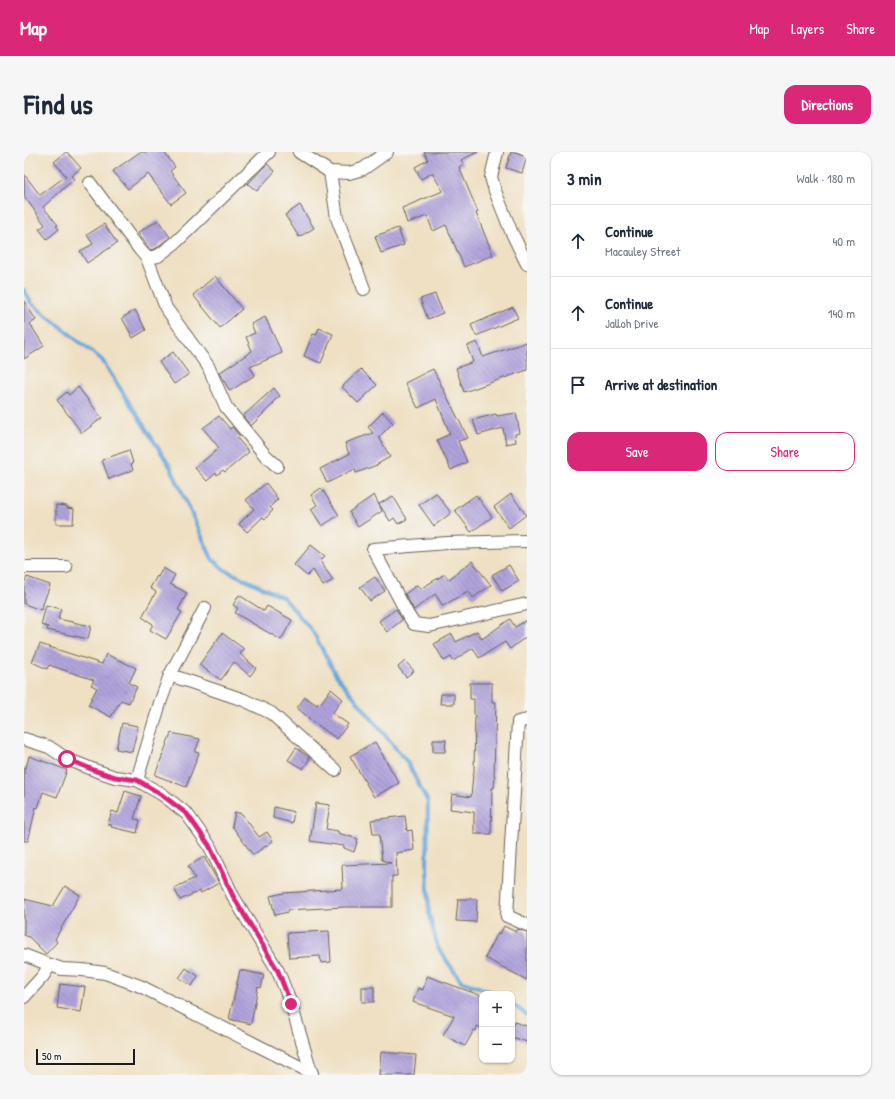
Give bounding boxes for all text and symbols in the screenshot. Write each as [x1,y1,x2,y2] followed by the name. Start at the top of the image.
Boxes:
[20,15,47,41] text: Map
[749,19,769,38] text: Map
[791,19,824,38] text: Layers
[846,19,875,38] text: Share
[24,85,93,123] text: Find us
[784,85,871,124] button: Directions
[567,167,602,190] text: 3 min
[796,169,855,187] text: Walk · 180 m
[605,221,653,242] text: Continue
[567,230,589,252] icon: ahead
[832,232,855,250] text: 40 m
[605,242,681,260] text: Macauley Street
[605,293,653,314] text: Continue
[567,302,589,324] icon: ahead
[828,304,855,322] text: 140 m
[605,314,659,332] text: Jalloh Drive
[567,374,589,396] icon: arrive
[605,374,717,395] text: Arrive at destination
[567,432,707,471] button: Save
[715,432,855,471] button: Share
[58,750,76,768] route start
[479,991,515,1063] map controls
[479,991,515,1027] button: +
[282,995,300,1013] route end
[479,1027,515,1063] button: −
[36,1047,135,1066] scale bar
[42,1049,62,1063] text: 50 m

